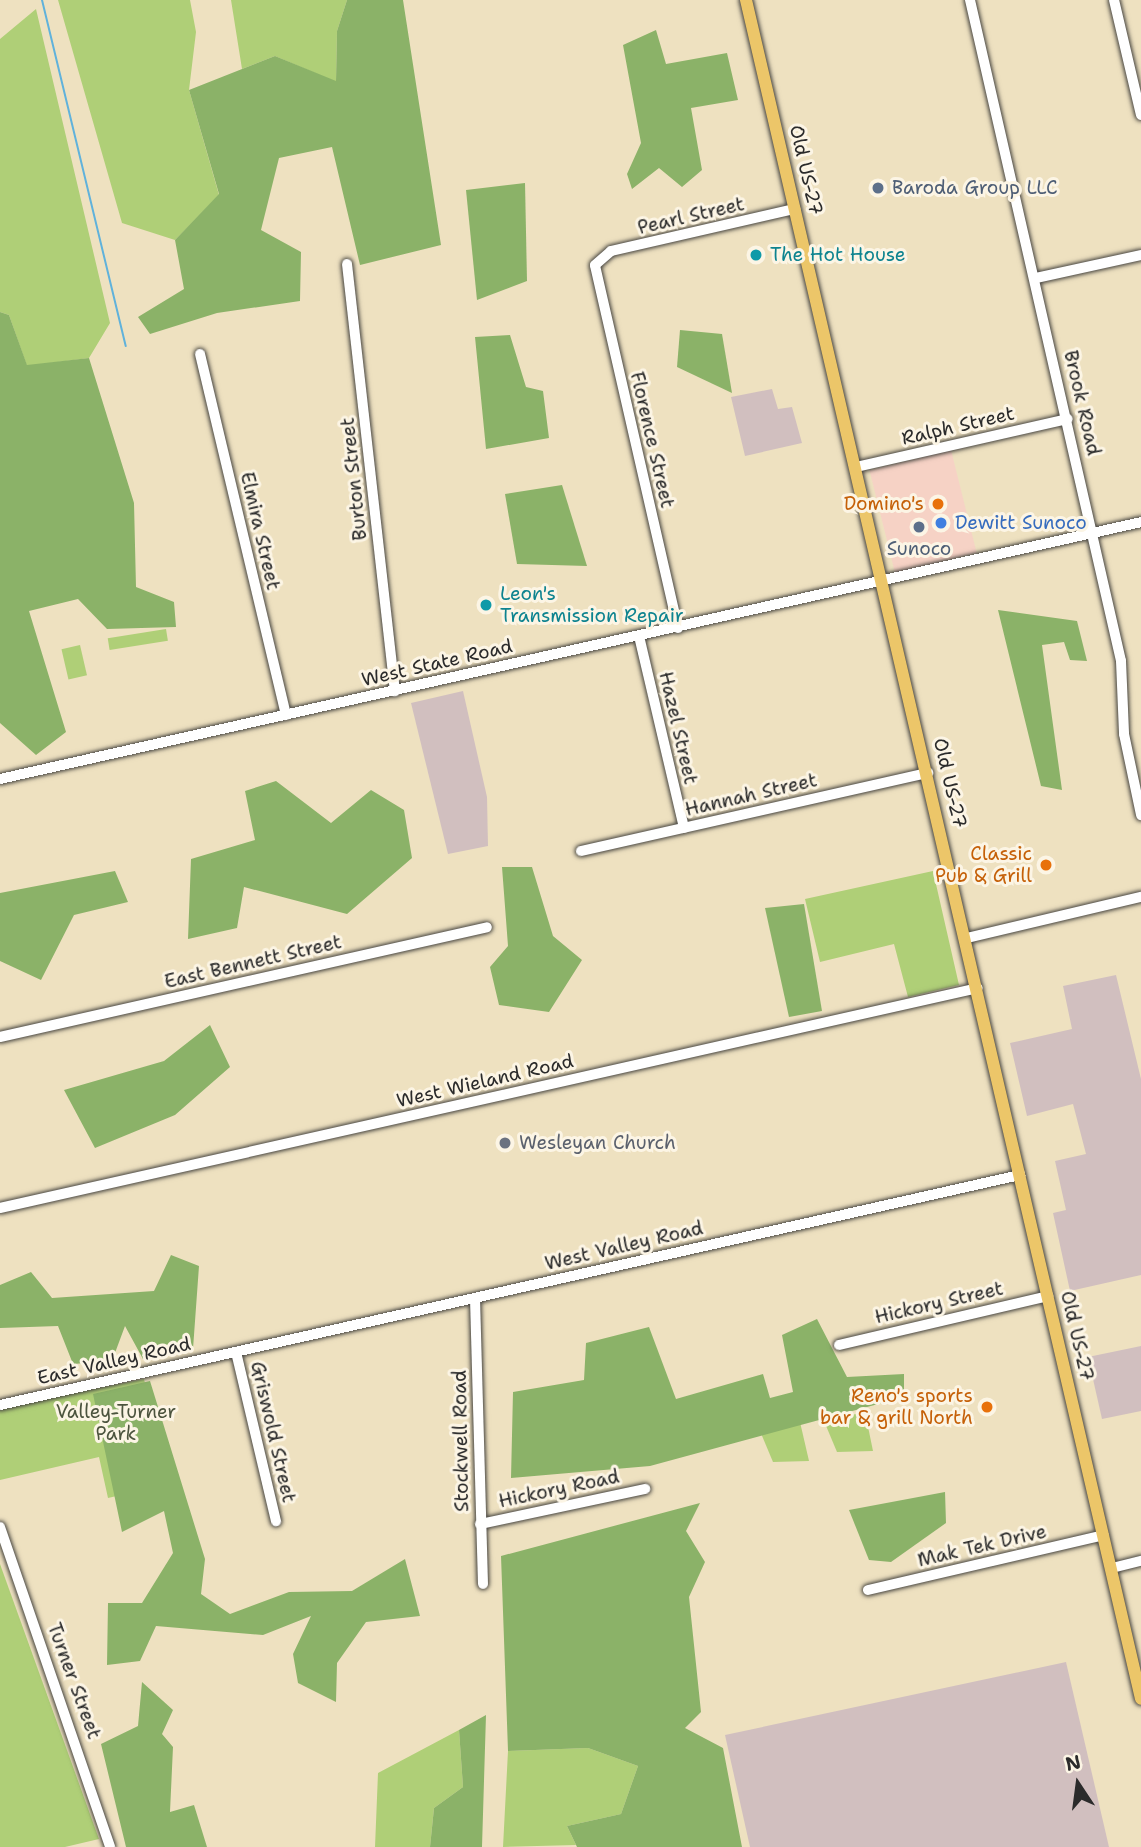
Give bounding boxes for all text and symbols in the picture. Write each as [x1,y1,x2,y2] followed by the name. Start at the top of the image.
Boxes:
[785,123,827,217] street label: Old US-27
[892,177,1058,199] place label: Baroda Group LLC
[870,180,886,196] marker: Baroda Group LLC
[635,193,747,239] street label: Pearl Street
[770,244,906,266] place label: The Hot House
[748,247,764,263] marker: The Hot House
[1059,348,1105,458] street label: Brook Road
[625,370,679,510] street label: Florence Street
[899,402,1017,450] street label: Ralph Street
[336,416,372,542] street label: Burton Street
[235,470,285,592] street label: Elmira Street
[844,493,924,515] place label: Domino's
[930,496,946,512] marker: Domino's
[955,512,1087,534] place label: Dewitt Sunoco
[933,515,949,531] marker: Dewitt Sunoco
[911,519,927,535] marker: Sunoco
[887,538,951,560] place label: Sunoco
[500,583,684,627] place label: Leon's Transmission Repair
[478,597,494,613] marker: Leon's Transmission Repair
[359,635,515,691] street label: West State Road
[654,669,702,787] street label: Hazel Street
[929,736,971,830] street label: Old US-27
[683,769,819,821] street label: Hannah Street
[935,843,1032,887] place label: Classic Pub & Grill
[1038,857,1054,873] marker: Classic Pub & Grill
[162,931,344,993] street label: East Bennett Street
[394,1050,576,1112] street label: West Wieland Road
[519,1132,676,1154] place label: Wesleyan Church
[497,1135,513,1151] marker: Wesleyan Church
[543,1217,705,1275] street label: West Valley Road
[873,1277,1005,1329] street label: Hickory Street
[1056,1289,1098,1383] street label: Old US-27
[35,1332,193,1390] street label: East Valley Road
[246,1359,300,1505] street label: Griswold Street
[448,1370,474,1512] street label: Stockwell Road
[820,1385,973,1429] place label: Reno's sports bar & grill North
[979,1399,995,1415] marker: Reno's sports bar & grill North
[56,1401,176,1445] park label: Valley-Turner Park
[497,1465,621,1513] street label: Hickory Road
[915,1520,1049,1572] street label: Mak Tek Drive
[42,1620,106,1742] street label: Turner Street
[1043,1749,1113,1819] north arrow
[1063,1749,1083,1777] text: N

